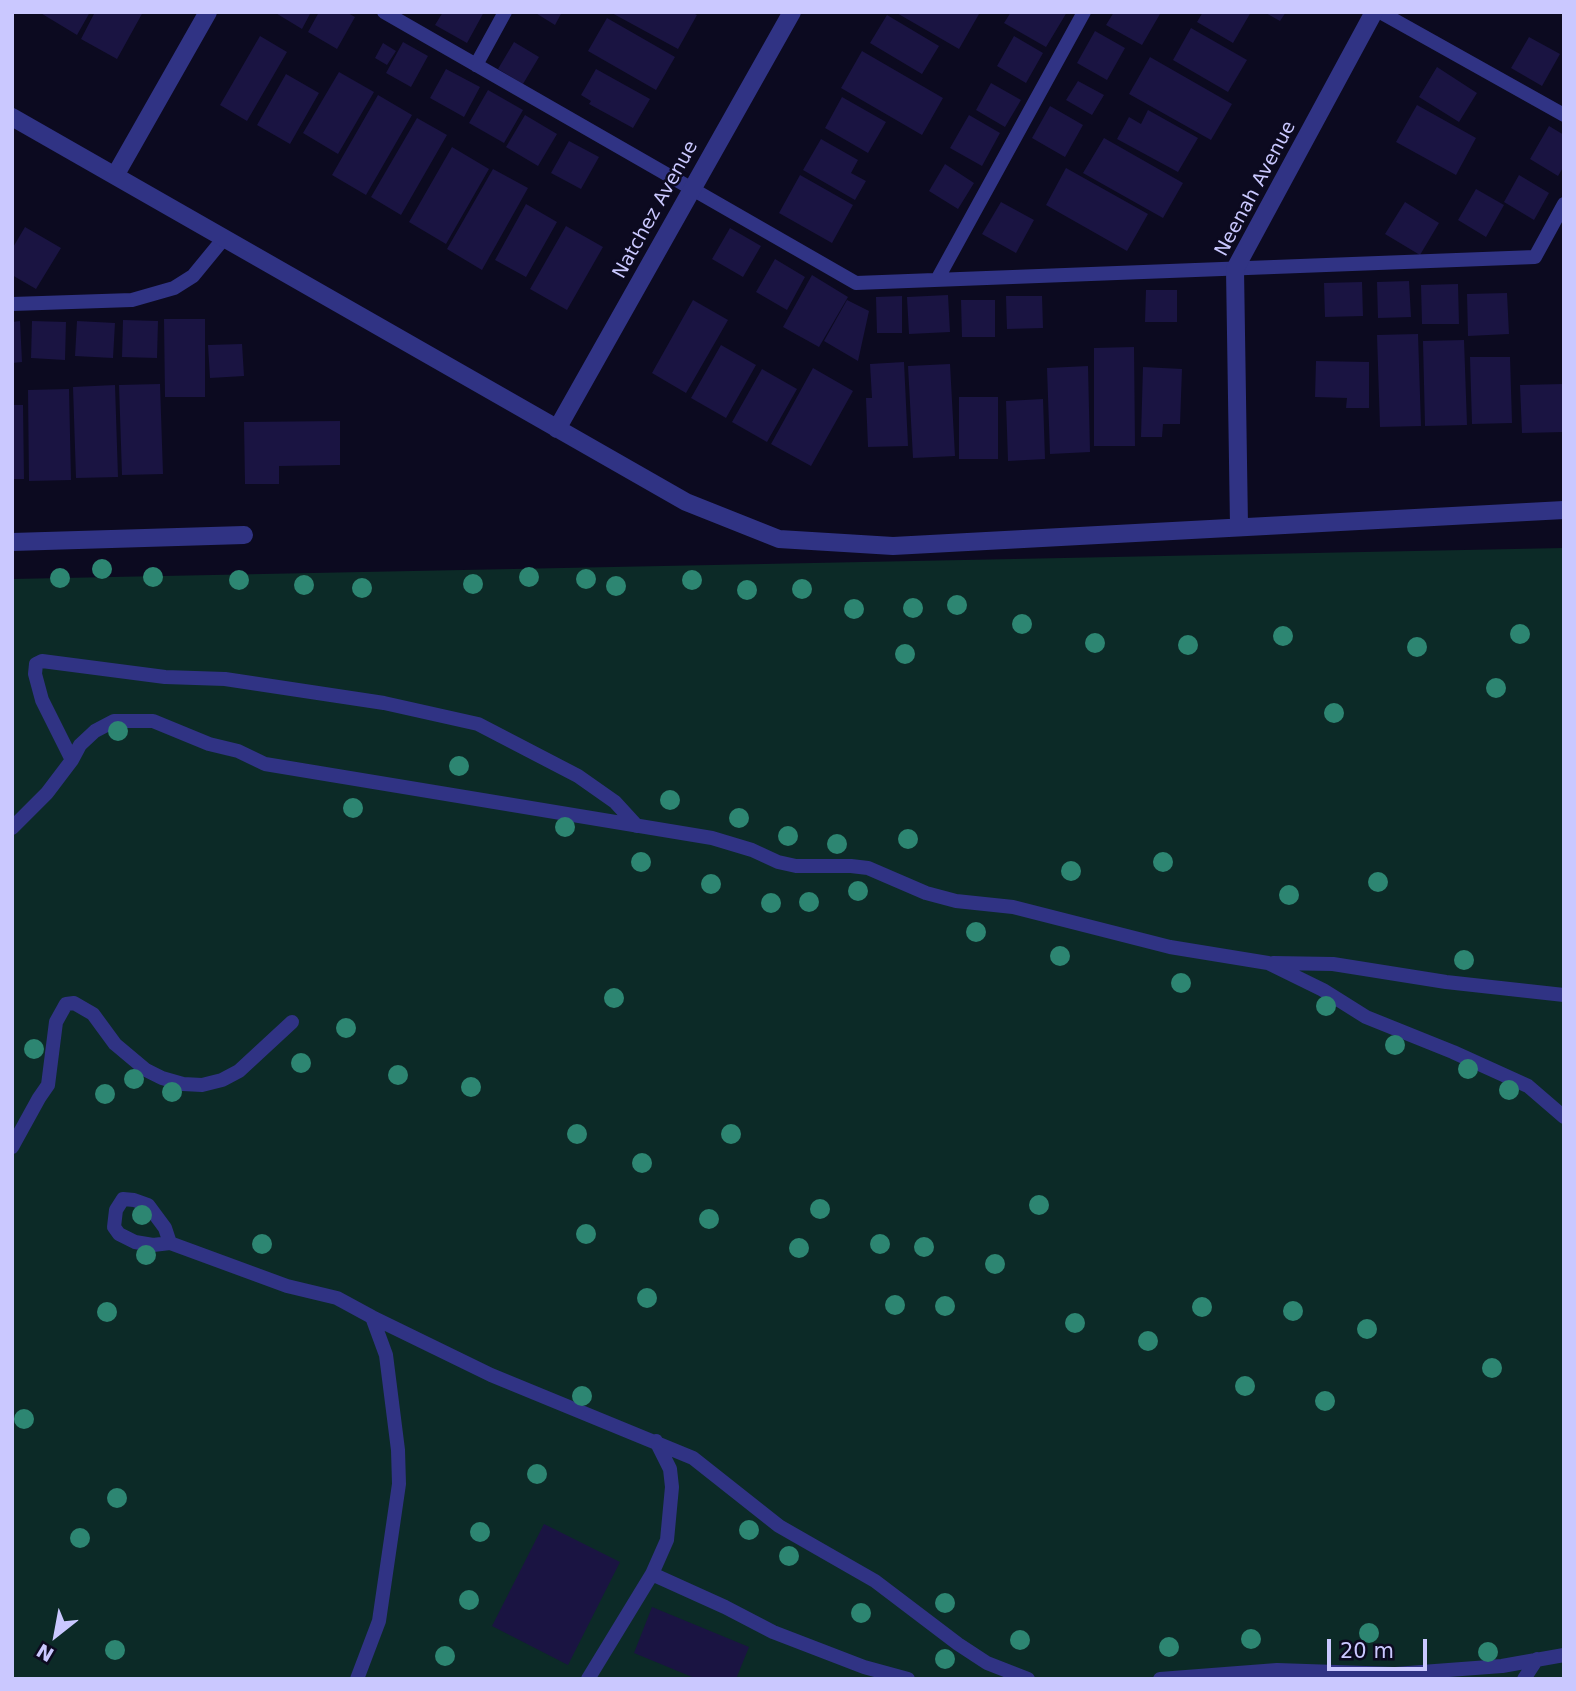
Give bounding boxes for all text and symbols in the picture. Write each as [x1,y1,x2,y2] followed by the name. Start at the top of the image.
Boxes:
[1211,117,1301,261] street label: Neenah Avenue
[609,137,703,283] street label: Natchez Avenue
[21,1600,91,1670] north arrow
[1331,1624,1431,1668] scale bar
[33,1639,58,1667] text: N
[1340,1639,1394,1663] text: 20 m

